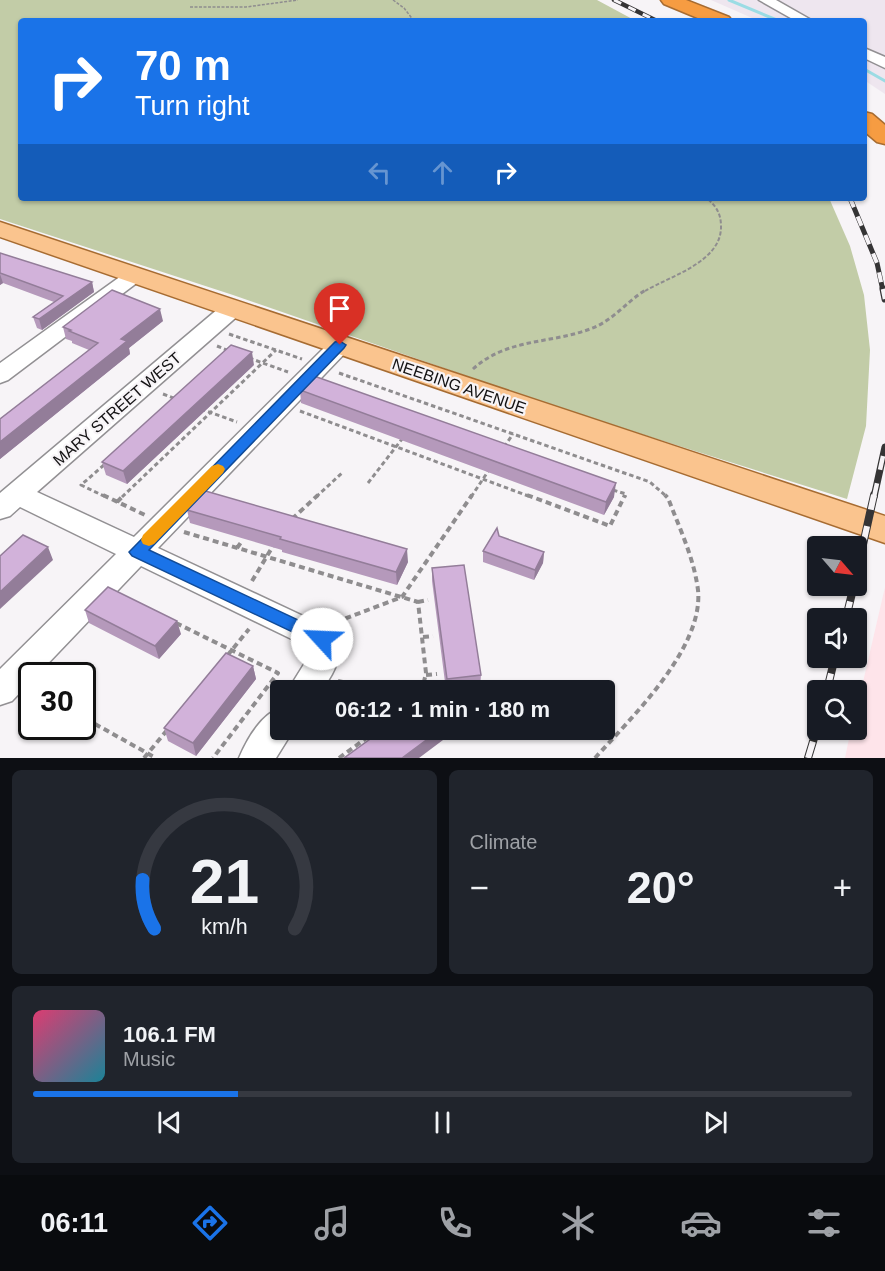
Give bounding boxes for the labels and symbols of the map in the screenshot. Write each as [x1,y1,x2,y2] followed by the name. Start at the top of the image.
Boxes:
[314,283,365,345] pin
[50,349,184,469] street label: MARY STREET WEST
[390,355,528,417] street label: NEEBING AVENUE
[807,536,867,596] north arrow
[290,607,354,671] position arrow
[18,662,96,740] speed limit sign: 30

